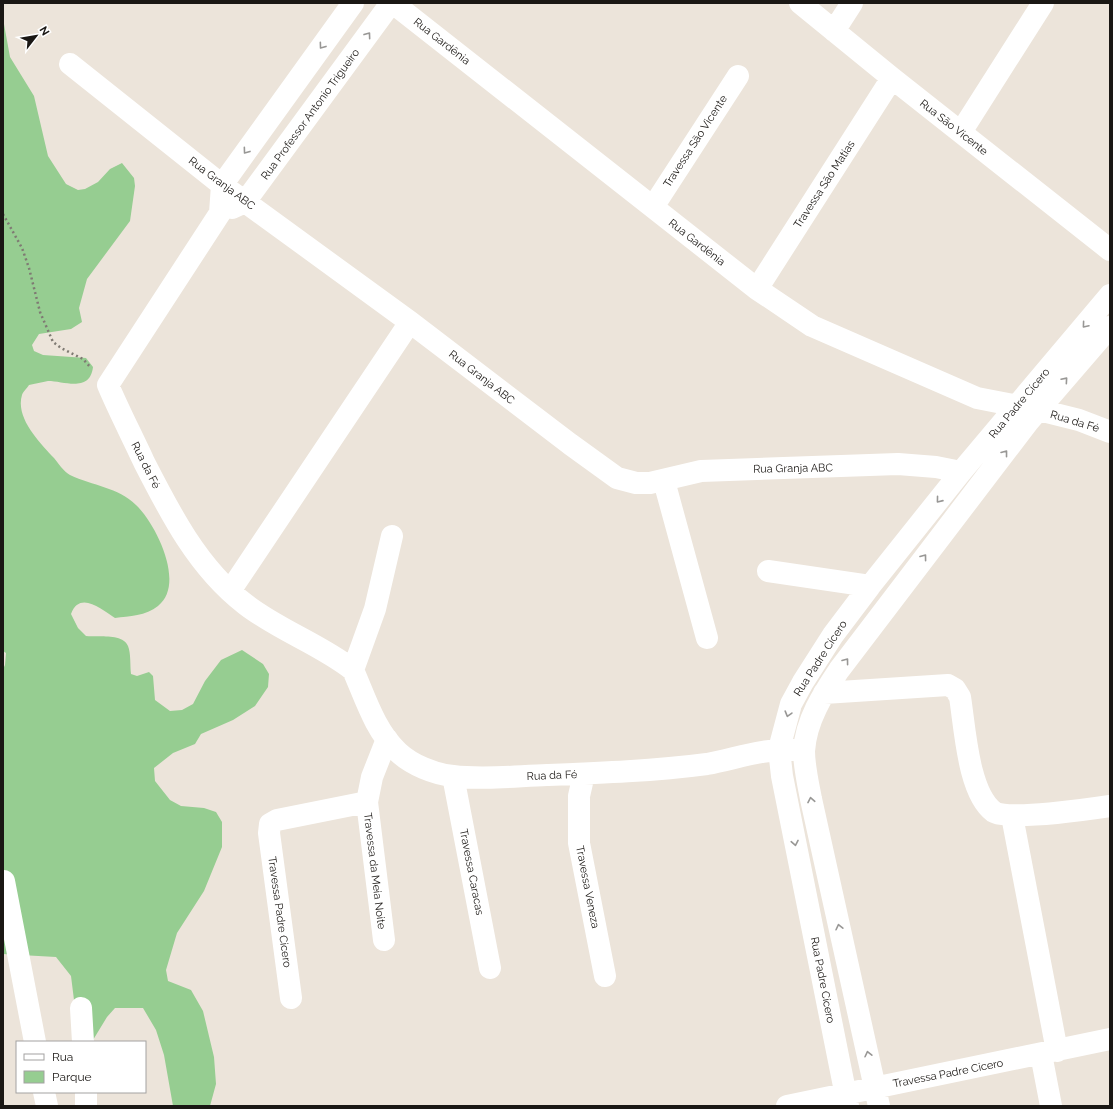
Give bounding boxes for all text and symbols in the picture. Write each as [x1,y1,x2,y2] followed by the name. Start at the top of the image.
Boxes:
[411,15,473,67] street label: Rua Gardênia
[16,16,56,56] north arrow
[36,24,52,38] text: N
[363,32,370,39] one-way arrow
[319,42,327,49] one-way arrow
[258,46,363,182] street label: Rua Professor Antonio Trigueiro
[661,92,730,190] street label: Travessa São Vicente
[917,97,991,158] street label: Rua São Vicente
[791,138,858,231] street label: Travessa São Matias
[244,147,251,154] one-way arrow
[186,154,258,213] street label: Rua Granja ABC
[666,216,728,268] street label: Rua Gardênia
[1083,320,1090,328] one-way arrow
[446,348,517,407] street label: Rua Granja ABC
[986,365,1053,441] street label: Rua Padre Cícero
[1060,378,1067,385] one-way arrow
[1049,408,1101,435] street label: Rua da Fé
[128,440,163,491] street label: Rua da Fé
[1000,450,1007,457] one-way arrow
[753,461,833,476] street label: Rua Granja ABC
[937,495,944,502] one-way arrow
[920,555,927,562] one-way arrow
[791,618,850,699] street label: Rua Padre Cícero
[841,658,848,665] one-way arrow
[784,711,793,718] one-way arrow
[526,768,578,783] street label: Rua da Fé
[808,797,816,803] one-way arrow
[361,812,388,931] street label: Travessa da Meia Noite
[457,828,486,916] street label: Travessa Caracas
[791,840,799,846] one-way arrow
[573,845,602,930] street label: Travessa Veneza
[265,856,294,969] street label: Travessa Padre Cicero
[836,924,844,930] one-way arrow
[808,936,837,1025] street label: Rua Padre Cícero
[16,1041,146,1093] legend
[52,1050,73,1064] text: Rua
[864,1051,872,1057] one-way arrow
[892,1056,1005,1091] street label: Travessa Padre Cicero
[52,1070,92,1084] text: Parque

